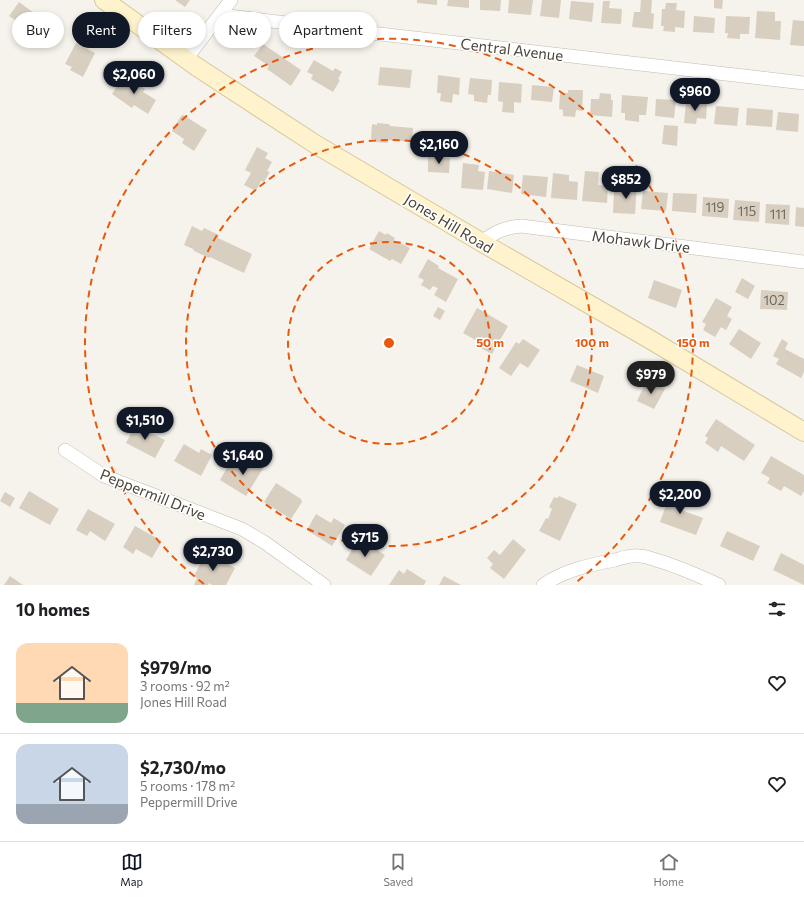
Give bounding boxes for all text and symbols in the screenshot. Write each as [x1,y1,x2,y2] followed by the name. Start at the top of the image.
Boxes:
[12,12,64,48] chip: Buy
[72,12,130,48] chip: Rent
[138,12,206,48] chip: Filters
[214,12,271,48] chip: New
[279,12,377,48] chip: Apartment
[460,34,564,64] street label: Central Avenue
[101,61,167,95] pin: $2,060
[112,66,156,82] text: $2,060
[671,78,719,112] pin: $960
[679,83,711,99] text: $960
[406,131,472,165] pin: $2,160
[419,136,459,152] text: $2,160
[602,166,650,200] pin: $852
[611,171,641,187] text: $852
[401,189,497,257] street label: Jones Hill Road
[705,199,725,215] house number: 119
[738,203,756,219] house number: 115
[770,206,786,222] house number: 111
[591,226,691,256] street label: Mohawk Drive
[763,292,785,308] house number: 102
[476,335,504,349] text: 50 m
[575,335,609,349] text: 100 m
[676,335,710,349] text: 150 m
[382,336,396,350] centre of rings
[627,361,675,395] pin: $979
[636,366,666,382] text: $979
[112,407,178,441] pin: $1,510
[126,412,164,428] text: $1,510
[210,442,276,476] pin: $1,640
[222,447,264,463] text: $1,640
[98,465,209,523] street label: Peppermill Drive
[647,481,713,515] pin: $2,200
[659,486,701,502] text: $2,200
[341,524,389,558] pin: $715
[351,529,379,545] text: $715
[180,538,246,572] pin: $2,730
[192,543,234,559] text: $2,730
[766,598,788,620] icon: filters
[16,599,90,620] text: 10 homes
[140,657,212,678] text: $979/mo
[48,659,96,707] icon: home
[766,672,788,694] icon: heart
[140,678,230,694] text: 3 rooms · 92 m²
[140,694,227,710] text: Jones Hill Road
[140,757,226,778] text: $2,730/mo
[48,760,96,808] icon: home
[766,773,788,795] icon: heart
[140,778,235,794] text: 5 rooms · 178 m²
[140,794,237,810] text: Peppermill Drive
[120,851,143,888] tab: Map
[383,851,413,888] tab: Saved
[654,851,684,888] tab: Home

